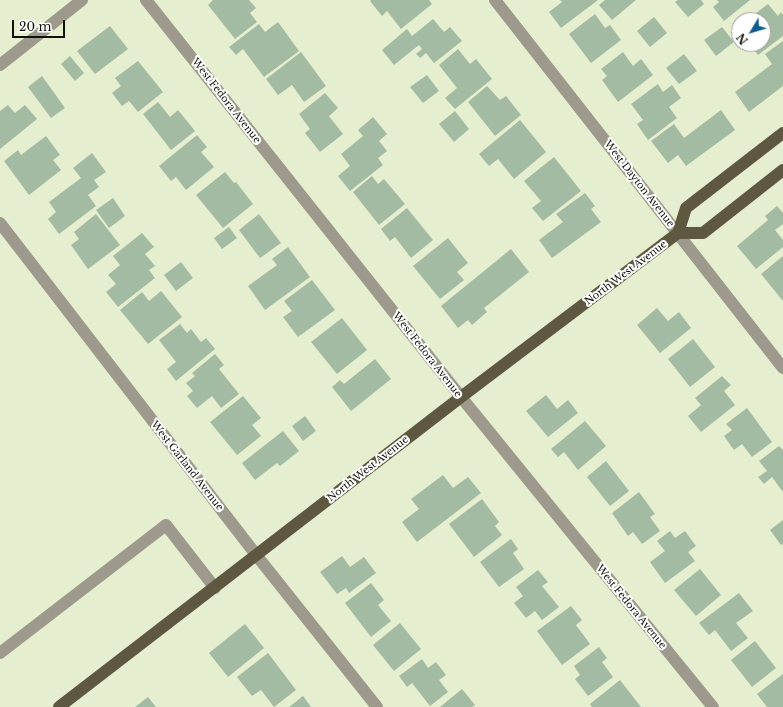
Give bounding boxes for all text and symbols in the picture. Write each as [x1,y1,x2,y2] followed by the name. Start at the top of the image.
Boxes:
[14,12,67,38] scale bar
[731,12,771,52] north arrow
[19,19,51,34] text: 20 m
[734,30,751,47] text: N
[189,56,263,146] street label: West Fedora Avenue
[601,138,677,230] street label: West Dayton Avenue
[583,238,669,308] street label: North West Avenue
[390,310,464,400] street label: West Fedora Avenue
[148,419,226,513] street label: West Garland Avenue
[325,434,411,504] street label: North West Avenue
[593,563,669,651] street label: West Fedora Avenue

